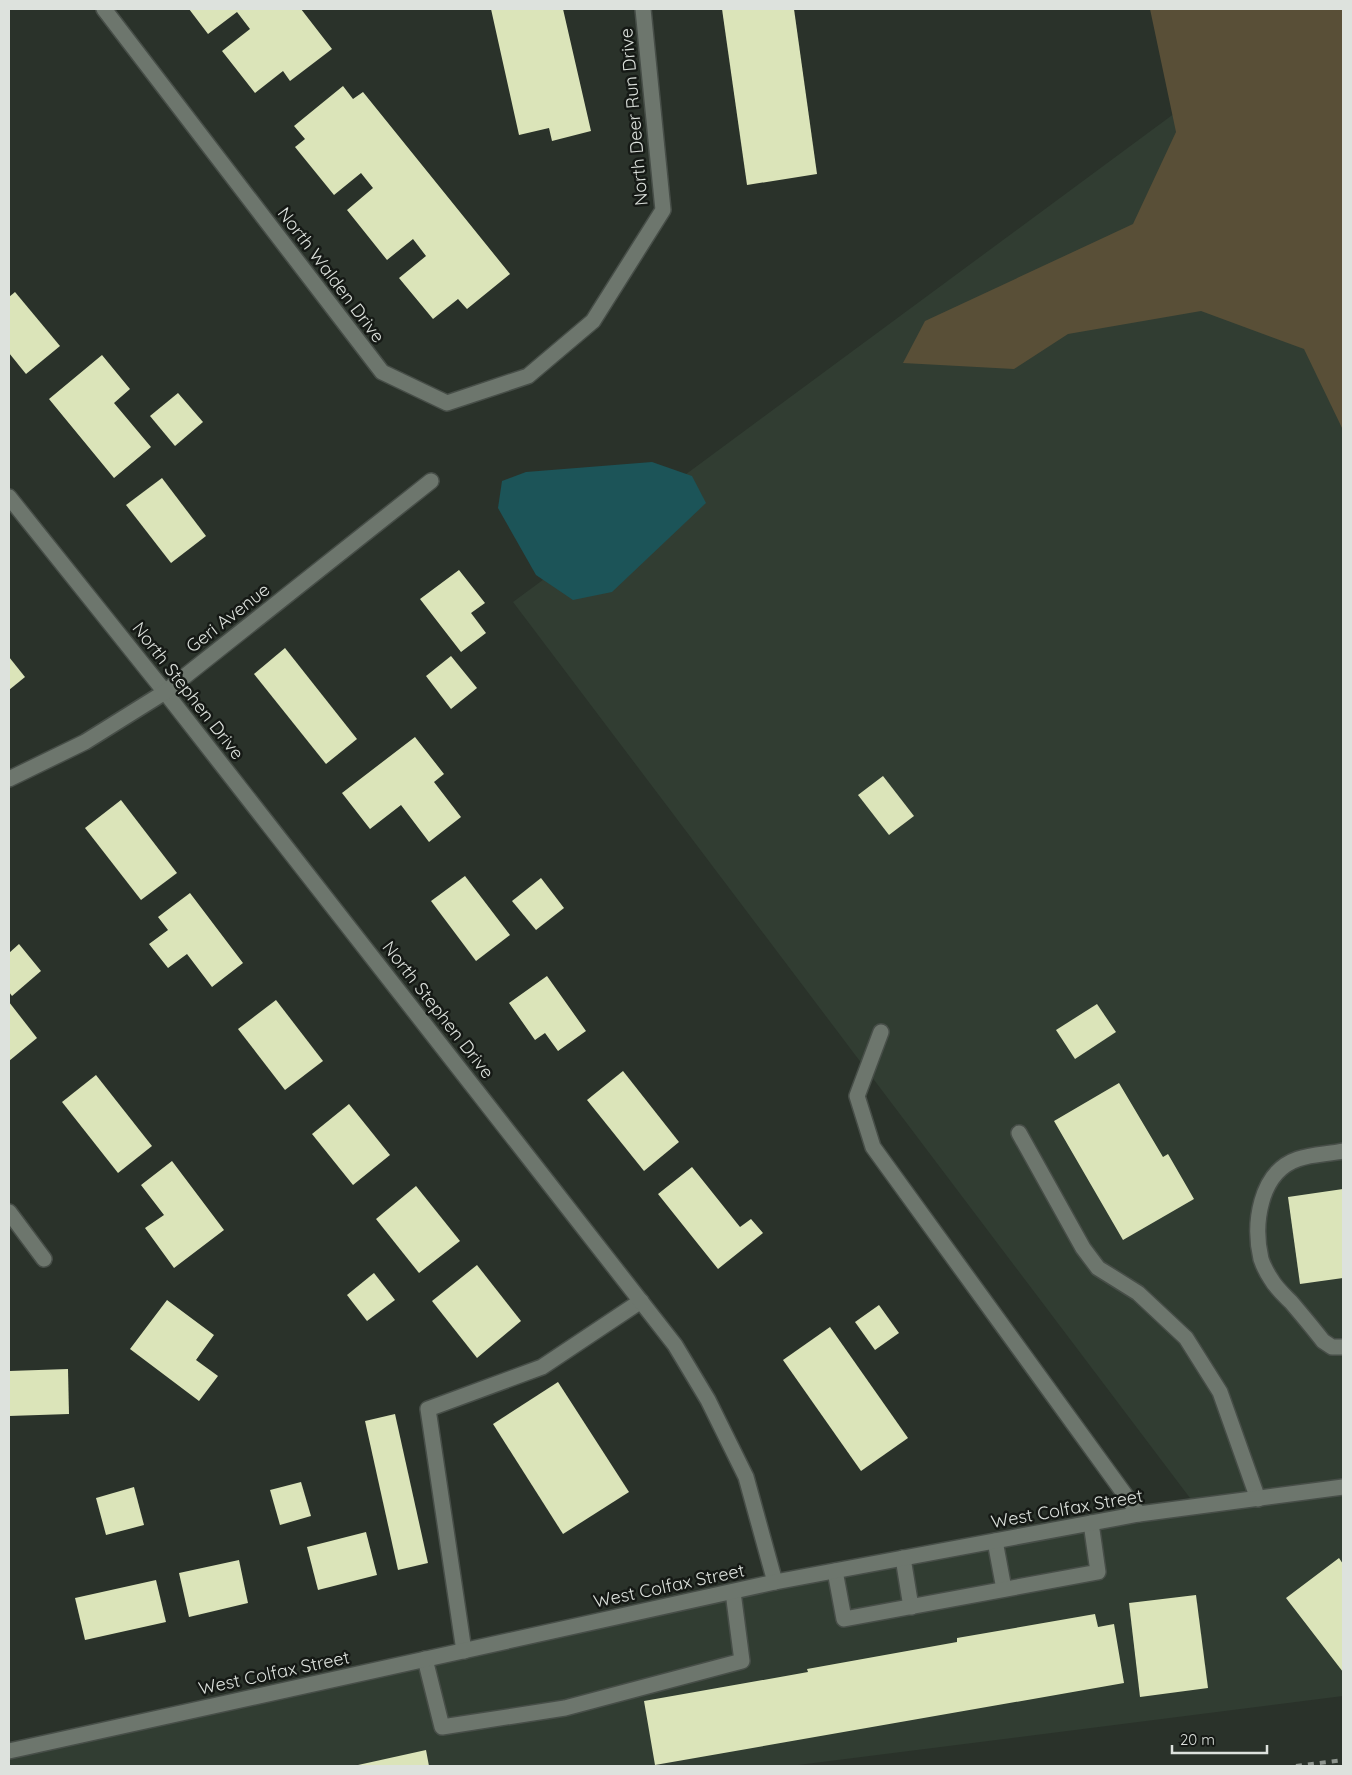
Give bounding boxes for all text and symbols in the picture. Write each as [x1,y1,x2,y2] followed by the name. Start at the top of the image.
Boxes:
[614,27,653,207] street label: North Deer Run Drive
[273,202,390,347] street label: North Walden Drive
[181,578,274,657] street label: Geri Avenue
[127,617,249,764] street label: North Stephen Drive
[377,936,499,1083] street label: North Stephen Drive
[989,1484,1145,1533] street label: West Colfax Street
[591,1558,746,1613] street label: West Colfax Street
[196,1645,351,1700] street label: West Colfax Street
[1172,1722,1267,1754] scale bar
[1180,1730,1215,1749] text: 20 m

